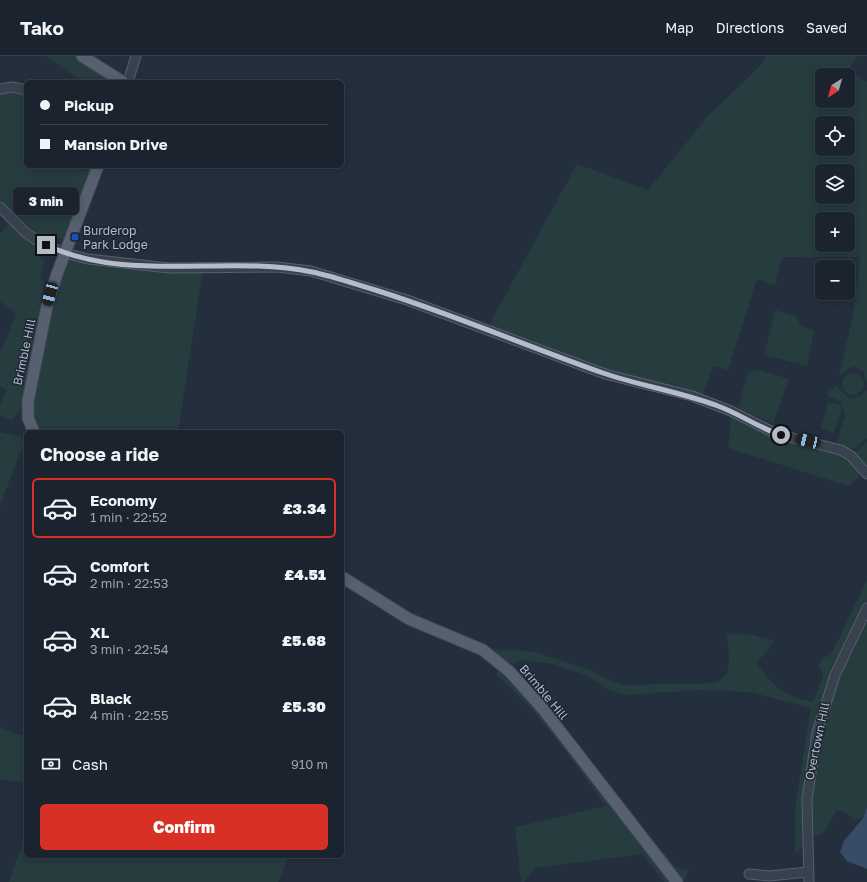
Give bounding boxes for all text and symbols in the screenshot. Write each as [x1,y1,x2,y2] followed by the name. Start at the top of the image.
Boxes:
[20,16,64,39] text: Tako
[665,19,694,36] text: Map
[716,19,784,36] text: Directions
[806,19,847,36] text: Saved
[815,68,855,108] north arrow
[815,68,855,300] map controls
[64,96,114,114] text: Pickup
[815,116,855,156] button: locate
[64,135,168,153] text: Mansion Drive
[815,164,855,204] button: layers
[13,187,79,215] callout: 3 min
[29,193,63,209] text: 3 min
[815,212,855,252] button: +
[83,223,148,252] place label: Burderop Park Lodge
[70,232,80,242] marker: Burderop Park Lodge
[37,236,55,254] route end
[815,260,855,300] button: −
[41,281,59,307] car
[10,317,38,387] street label: Brimble Hill
[772,426,790,444] route start
[795,432,821,450] car
[40,443,159,465] text: Choose a ride
[42,490,78,526] icon: car
[90,491,157,509] text: Economy
[283,499,326,517] text: £3.34
[90,509,167,525] text: 1 min · 22:52
[42,556,78,592] icon: car
[90,557,149,575] text: Comfort
[284,565,326,583] text: £4.51
[90,575,168,591] text: 2 min · 22:53
[42,622,78,658] icon: car
[90,623,109,641] text: XL
[282,631,326,649] text: £5.68
[90,641,169,657] text: 3 min · 22:54
[517,661,572,723] street label: Brimble Hill
[42,688,78,724] icon: car
[90,689,132,707] text: Black
[282,697,326,715] text: £5.30
[801,701,833,781] street label: Overtown Hill
[90,707,169,723] text: 4 min · 22:55
[40,753,62,775] icon: cash
[72,755,108,773] text: Cash
[291,756,328,772] text: 910 m
[40,804,328,850] button: Confirm

